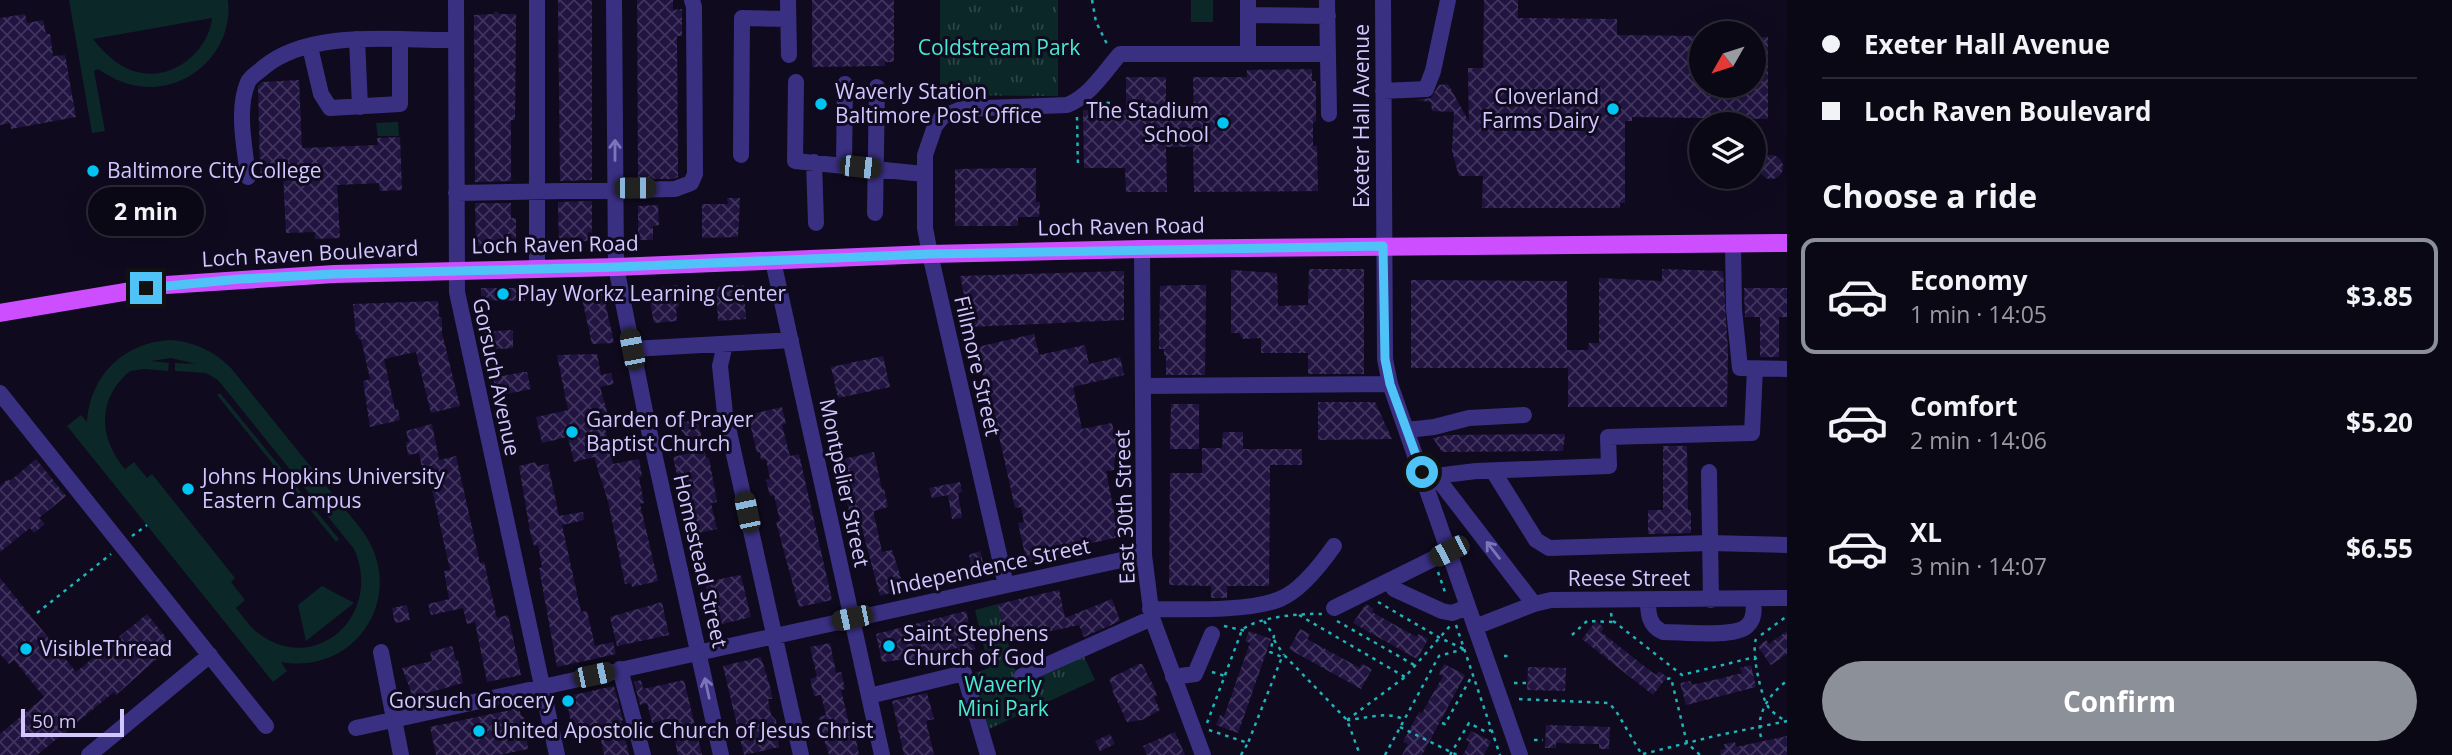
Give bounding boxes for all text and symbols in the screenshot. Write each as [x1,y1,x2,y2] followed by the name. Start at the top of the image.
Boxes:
[1689,21,1766,98] north arrow
[1689,21,1766,189] map controls
[1347,24,1375,208] street label: Exeter Hall Avenue
[1864,26,2110,62] text: Exeter Hall Avenue
[918,33,1080,61] park label: Coldstream Park
[835,77,1042,129] place label: Waverly Station Baltimore Post Office
[1482,82,1599,134] place label: Cloverland Farms Dairy
[1864,93,2152,129] text: Loch Raven Boulevard
[813,96,829,112] marker: Waverly Station Baltimore Post Office
[1086,96,1209,148] place label: The Stadium School
[1605,101,1621,117] marker: Cloverland Farms Dairy
[1689,112,1766,189] button: layers
[1215,115,1231,131] marker: The Stadium School
[608,139,622,162] one-way arrow
[839,154,882,180] car
[107,156,322,184] place label: Baltimore City College
[85,163,101,179] marker: Baltimore City College
[1822,174,2037,217] text: Choose a ride
[615,178,657,199] car
[88,187,204,236] callout: 2 min
[114,195,178,227] text: 2 min
[1037,211,1205,241] street label: Loch Raven Road
[471,229,639,259] street label: Loch Raven Road
[201,233,419,273] street label: Loch Raven Boulevard
[1910,262,2028,298] text: Economy
[1826,265,1889,328] icon: car
[130,272,162,304] route end
[2346,278,2413,314] text: $3.85
[517,279,787,307] place label: Play Workz Learning Center
[495,286,511,302] marker: Play Workz Learning Center
[948,293,1008,439] street label: Fillmore Street
[467,295,527,458] street label: Gorsuch Avenue
[1910,298,2047,330] text: 1 min · 14:05
[618,326,647,372] car
[1910,388,2017,424] text: Comfort
[1826,391,1889,454] icon: car
[813,396,877,570] street label: Montpelier Street
[2346,404,2413,440] text: $5.20
[586,405,754,457] place label: Garden of Prayer Baptist Church
[564,424,580,440] marker: Garden of Prayer Baptist Church
[1910,424,2047,456] text: 2 min · 14:06
[1107,429,1141,585] street label: East 30th Street
[1406,456,1438,488] route start
[200,462,445,514] place label: Johns Hopkins University Eastern Campus
[667,471,735,650] street label: Homestead Street
[180,481,196,497] marker: Johns Hopkins University Eastern Campus
[733,489,762,535] car
[1910,514,1942,550] text: XL
[1826,517,1889,580] icon: car
[2346,530,2413,566] text: $6.55
[887,531,1093,601] street label: Independence Street
[1426,532,1473,570] car
[1485,541,1500,559] one-way arrow
[1910,550,2047,582] text: 3 min · 14:07
[1568,564,1690,592] street label: Reese Street
[830,603,875,633] car
[903,619,1049,671] place label: Saint Stephens Church of God
[40,634,172,662] place label: VisibleThread
[881,638,897,654] marker: Saint Stephens Church of God
[18,641,34,657] marker: VisibleThread
[572,660,617,690] car
[1822,661,2417,741] button: Confirm
[957,670,1049,722] park label: Waverly Mini Park
[699,677,713,700] one-way arrow
[389,686,554,714] place label: Gorsuch Grocery
[560,693,576,709] marker: Gorsuch Grocery
[21,706,124,738] scale bar
[32,708,76,734] text: 50 m
[493,716,873,744] place label: United Apostolic Church of Jesus Christ
[471,723,487,739] marker: United Apostolic Church of Jesus Christ

